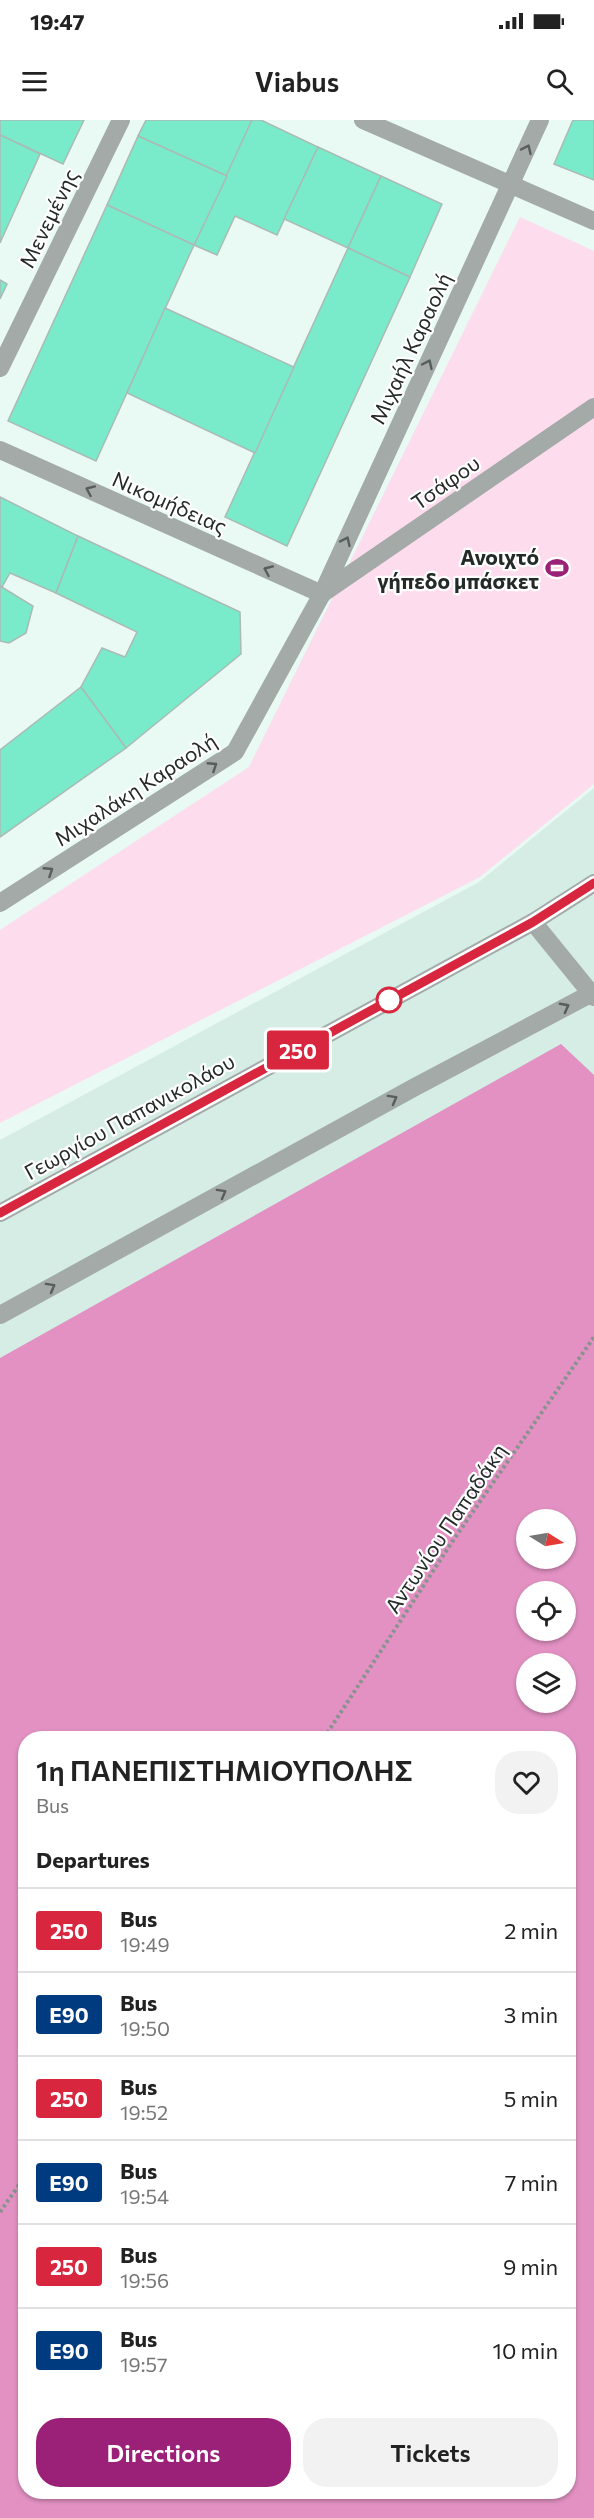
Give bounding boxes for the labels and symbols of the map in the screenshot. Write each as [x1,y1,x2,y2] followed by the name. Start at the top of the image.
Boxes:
[520,144,532,155] one-way arrow
[13,164,83,272] street label: Μενεμένης
[364,268,456,428] street label: Μιχαήλ Καραολή
[420,360,432,371] one-way arrow
[406,450,484,514] street label: Τσάφου
[109,466,231,538] street label: Νικομήδειας
[86,486,97,498] one-way arrow
[339,537,351,548] one-way arrow
[377,544,539,593] place label: Ανοιχτό γήπεδο μπάσκετ
[544,555,570,581] sports icon: Ανοιχτό γήπεδο μπάσκετ
[264,566,275,578] one-way arrow
[49,727,221,851] street label: Μιχαλάκη Καραολή
[206,762,217,773] one-way arrow
[43,867,53,879] one-way arrow
[376,987,402,1013] unlabelled marker
[559,1003,570,1015] one-way arrow
[264,1030,332,1070] line badge: 250
[19,1048,239,1184] street label: Γεωργίου Παπανικολάου
[387,1095,397,1106] one-way arrow
[216,1189,226,1200] one-way arrow
[45,1283,55,1294] one-way arrow
[379,1439,511,1617] street label: Αντωνίου Παπαδάκη
[516,1509,576,1569] north arrow

